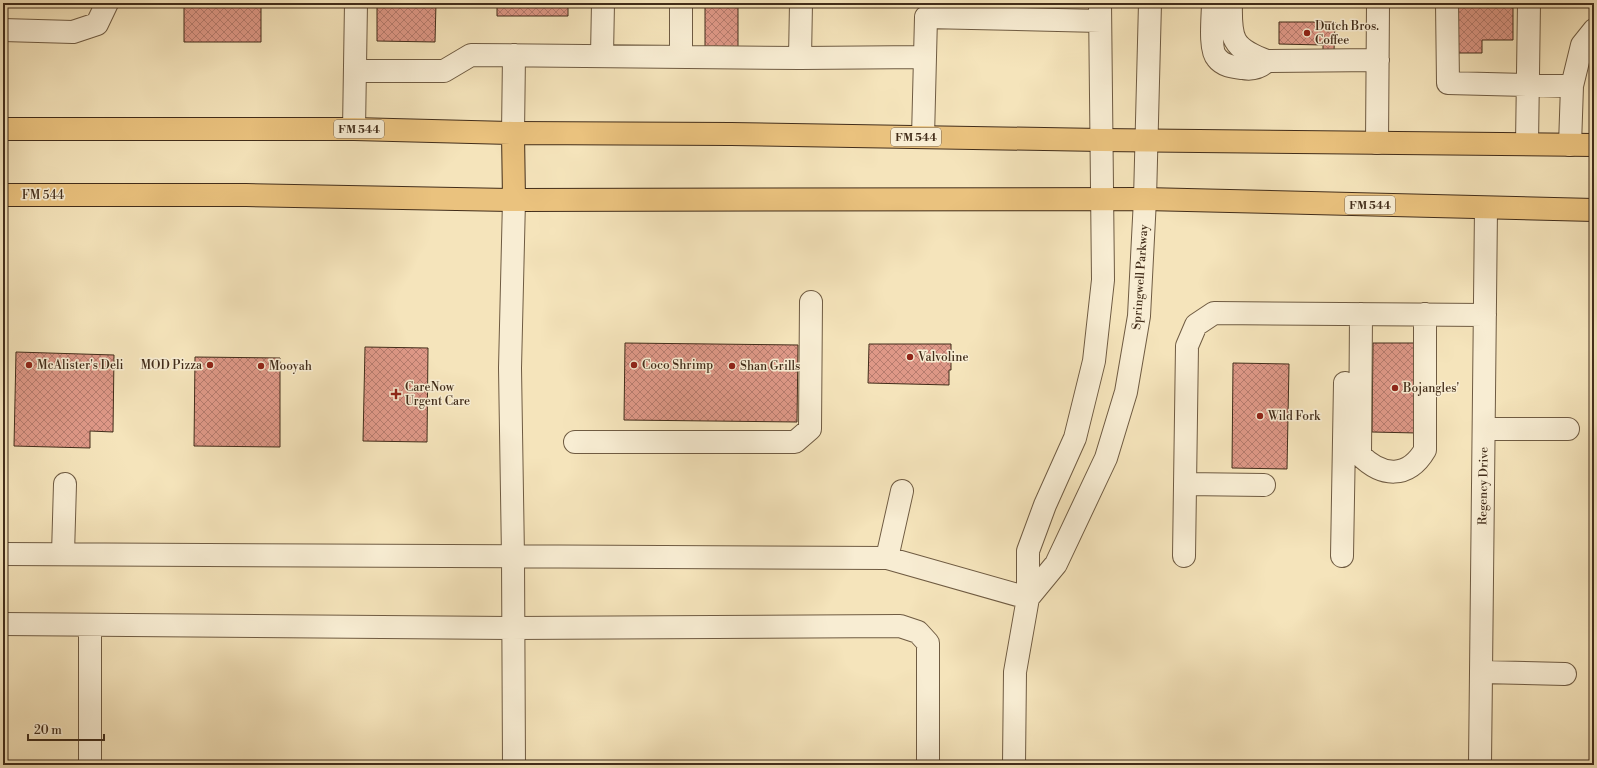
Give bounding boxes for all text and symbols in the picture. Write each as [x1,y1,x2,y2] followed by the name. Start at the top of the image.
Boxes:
[1315,19,1379,48] place label: Dutch Bros. Coffee
[1302,28,1312,38] marker: Dutch Bros. Coffee
[334,120,384,138] road number: FM 544
[891,128,941,146] road number: FM 544
[22,188,64,203] street label: FM 544
[1345,196,1395,214] road number: FM 544
[1129,224,1152,330] street label: Springwell Parkway
[917,350,968,365] place label: Valvoline
[905,352,915,362] marker: Valvoline
[37,358,124,373] place label: McAlister's Deli
[140,358,203,373] place label: MOD Pizza
[642,358,713,373] place label: Coco Shrimp
[269,359,312,374] place label: Mooyah
[740,359,800,374] place label: Shan Grills
[24,360,34,370] marker: McAlister's Deli
[205,360,215,370] marker: MOD Pizza
[629,360,639,370] marker: Coco Shrimp
[256,361,266,371] marker: Mooyah
[727,361,737,371] marker: Shan Grills
[405,380,470,409] place label: CareNow Urgent Care
[1402,381,1459,396] place label: Bojangles'
[1390,383,1400,393] marker: Bojangles'
[390,388,402,400] marker: CareNow Urgent Care
[1267,409,1321,424] place label: Wild Fork
[1255,411,1265,421] marker: Wild Fork
[1475,447,1492,525] street label: Regency Drive
[28,716,104,742] scale bar
[34,723,62,738] text: 20 m

